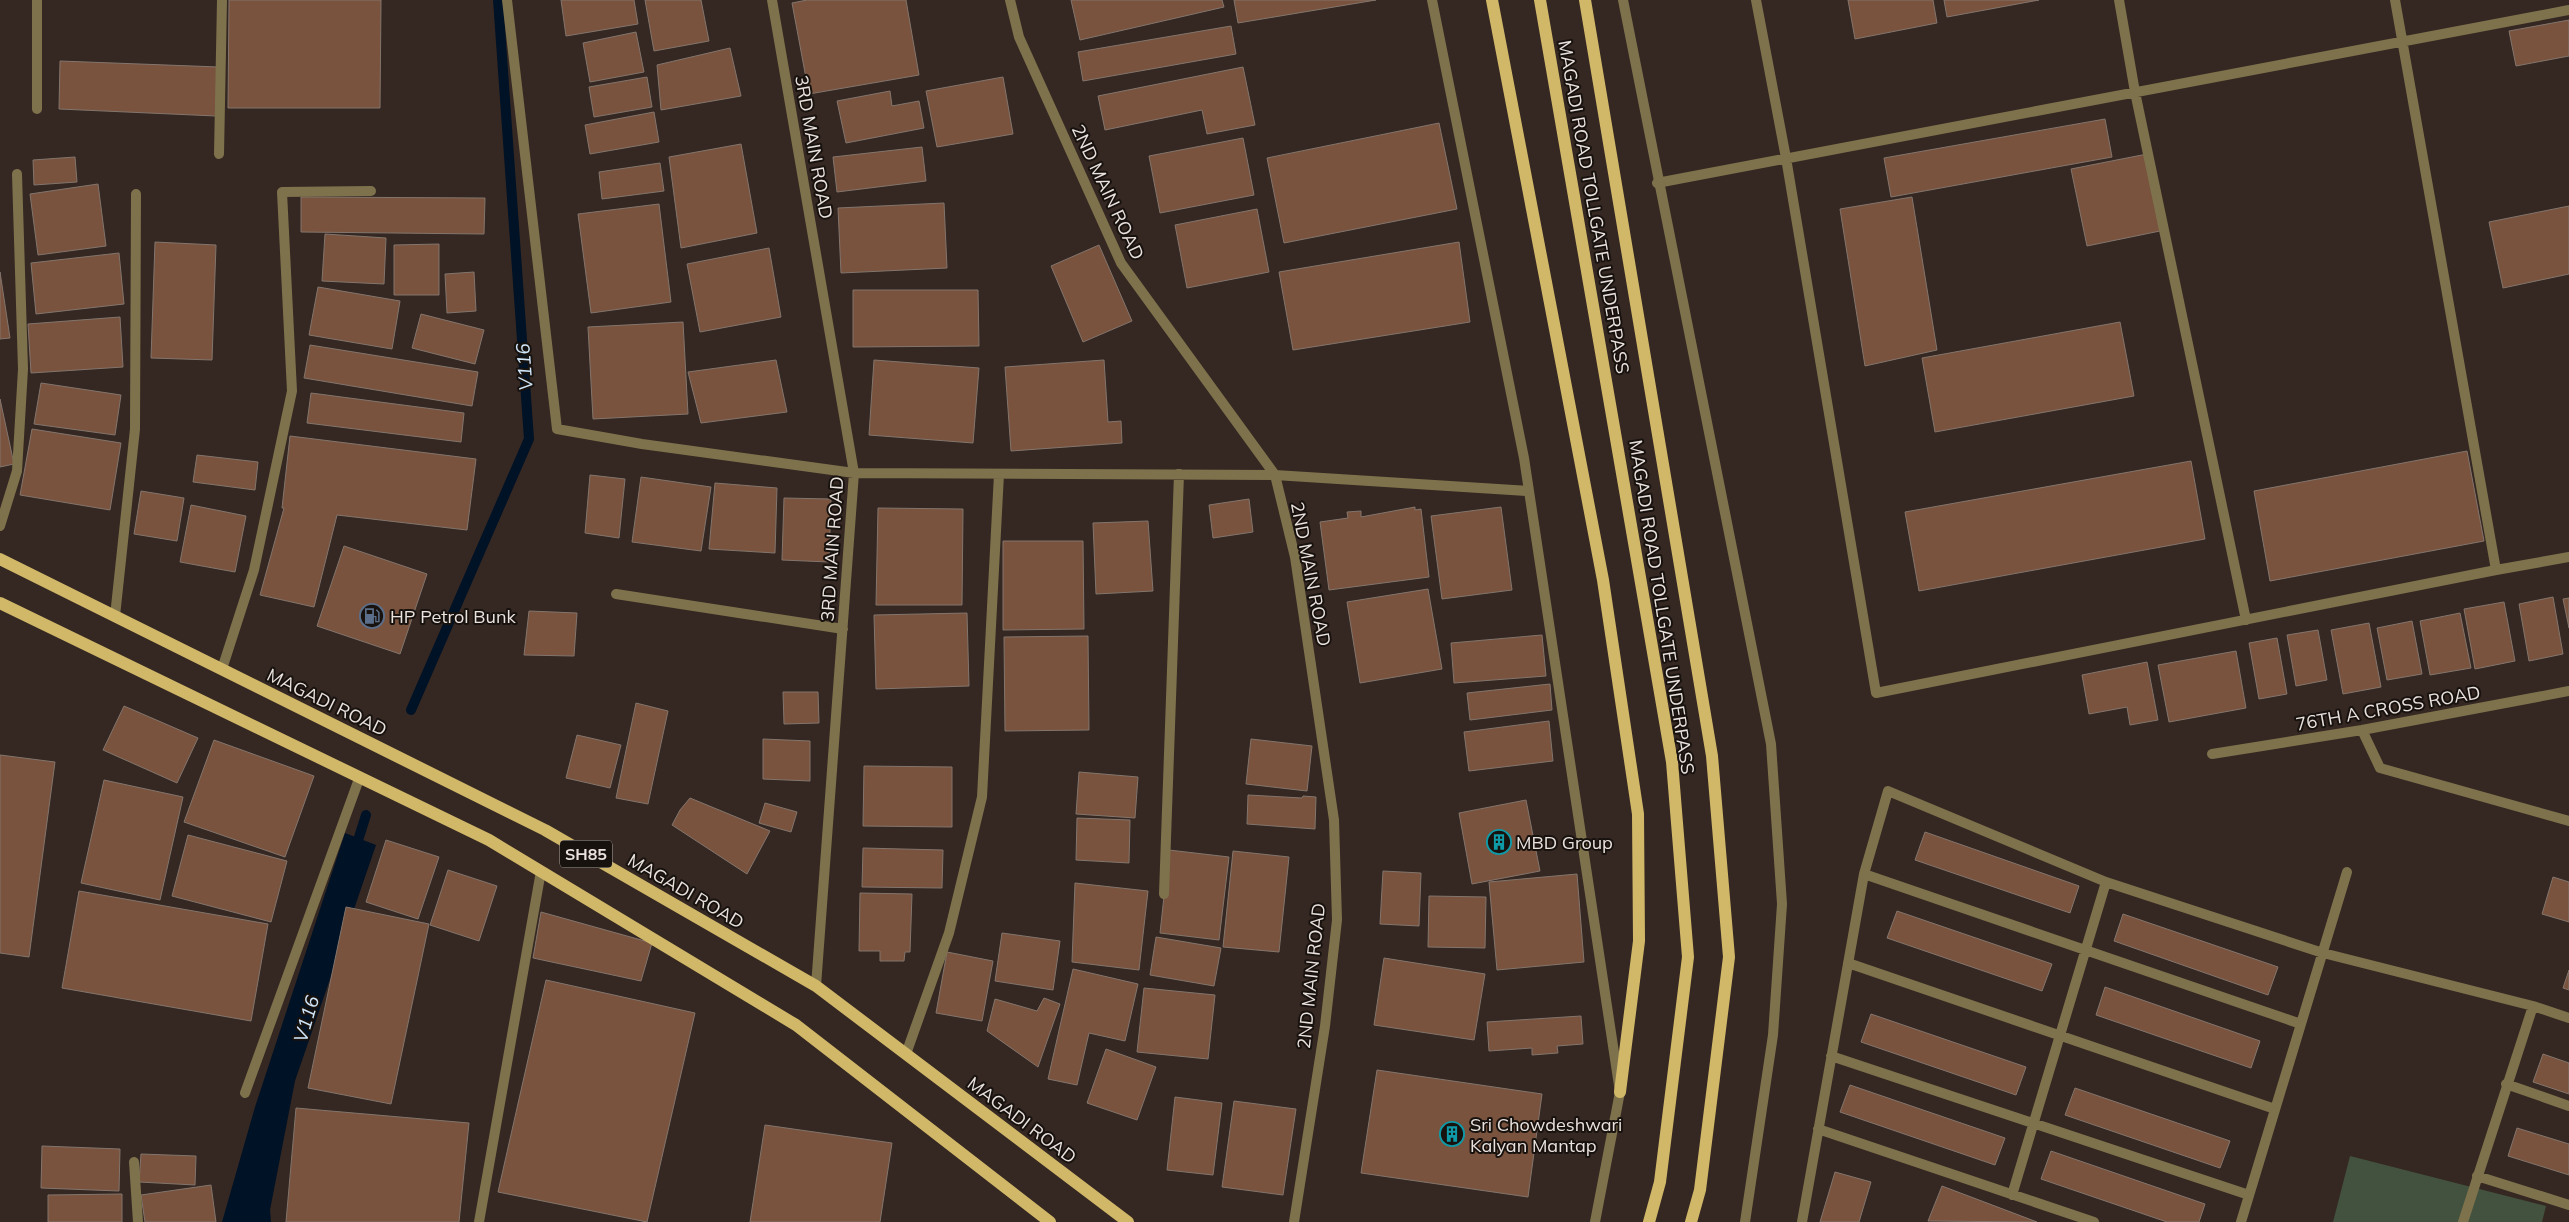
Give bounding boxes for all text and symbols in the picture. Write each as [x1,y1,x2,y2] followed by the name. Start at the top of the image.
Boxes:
[1553,38,1635,376] street label: MAGADI ROAD TOLLGATE UNDERPASS
[790,73,838,221] street label: 3RD MAIN ROAD
[1067,121,1149,263] street label: 2ND MAIN ROAD
[510,342,538,392] water label: V116
[1624,438,1700,776] street label: MAGADI ROAD TOLLGATE UNDERPASS
[815,476,849,622] street label: 3RD MAIN ROAD
[1286,500,1336,648] street label: 2ND MAIN ROAD
[359,603,385,629] fuel station icon: HP Petrol Bunk
[390,605,516,628] place label: HP Petrol Bunk
[263,663,391,741] street label: MAGADI ROAD
[2294,680,2482,736] street label: 76TH A CROSS ROAD
[1486,829,1512,855] building icon: MBD Group
[1516,831,1613,854] place label: MBD Group
[560,841,612,868] road number: SH85
[624,848,748,934] street label: MAGADI ROAD
[1292,902,1330,1050] street label: 2ND MAIN ROAD
[288,992,324,1045] water label: V116
[963,1072,1081,1168] street label: MAGADI ROAD
[1470,1113,1622,1157] place label: Sri Chowdeshwari Kalyan Mantap
[1439,1121,1465,1147] building icon: Sri Chowdeshwari Kalyan Mantap

